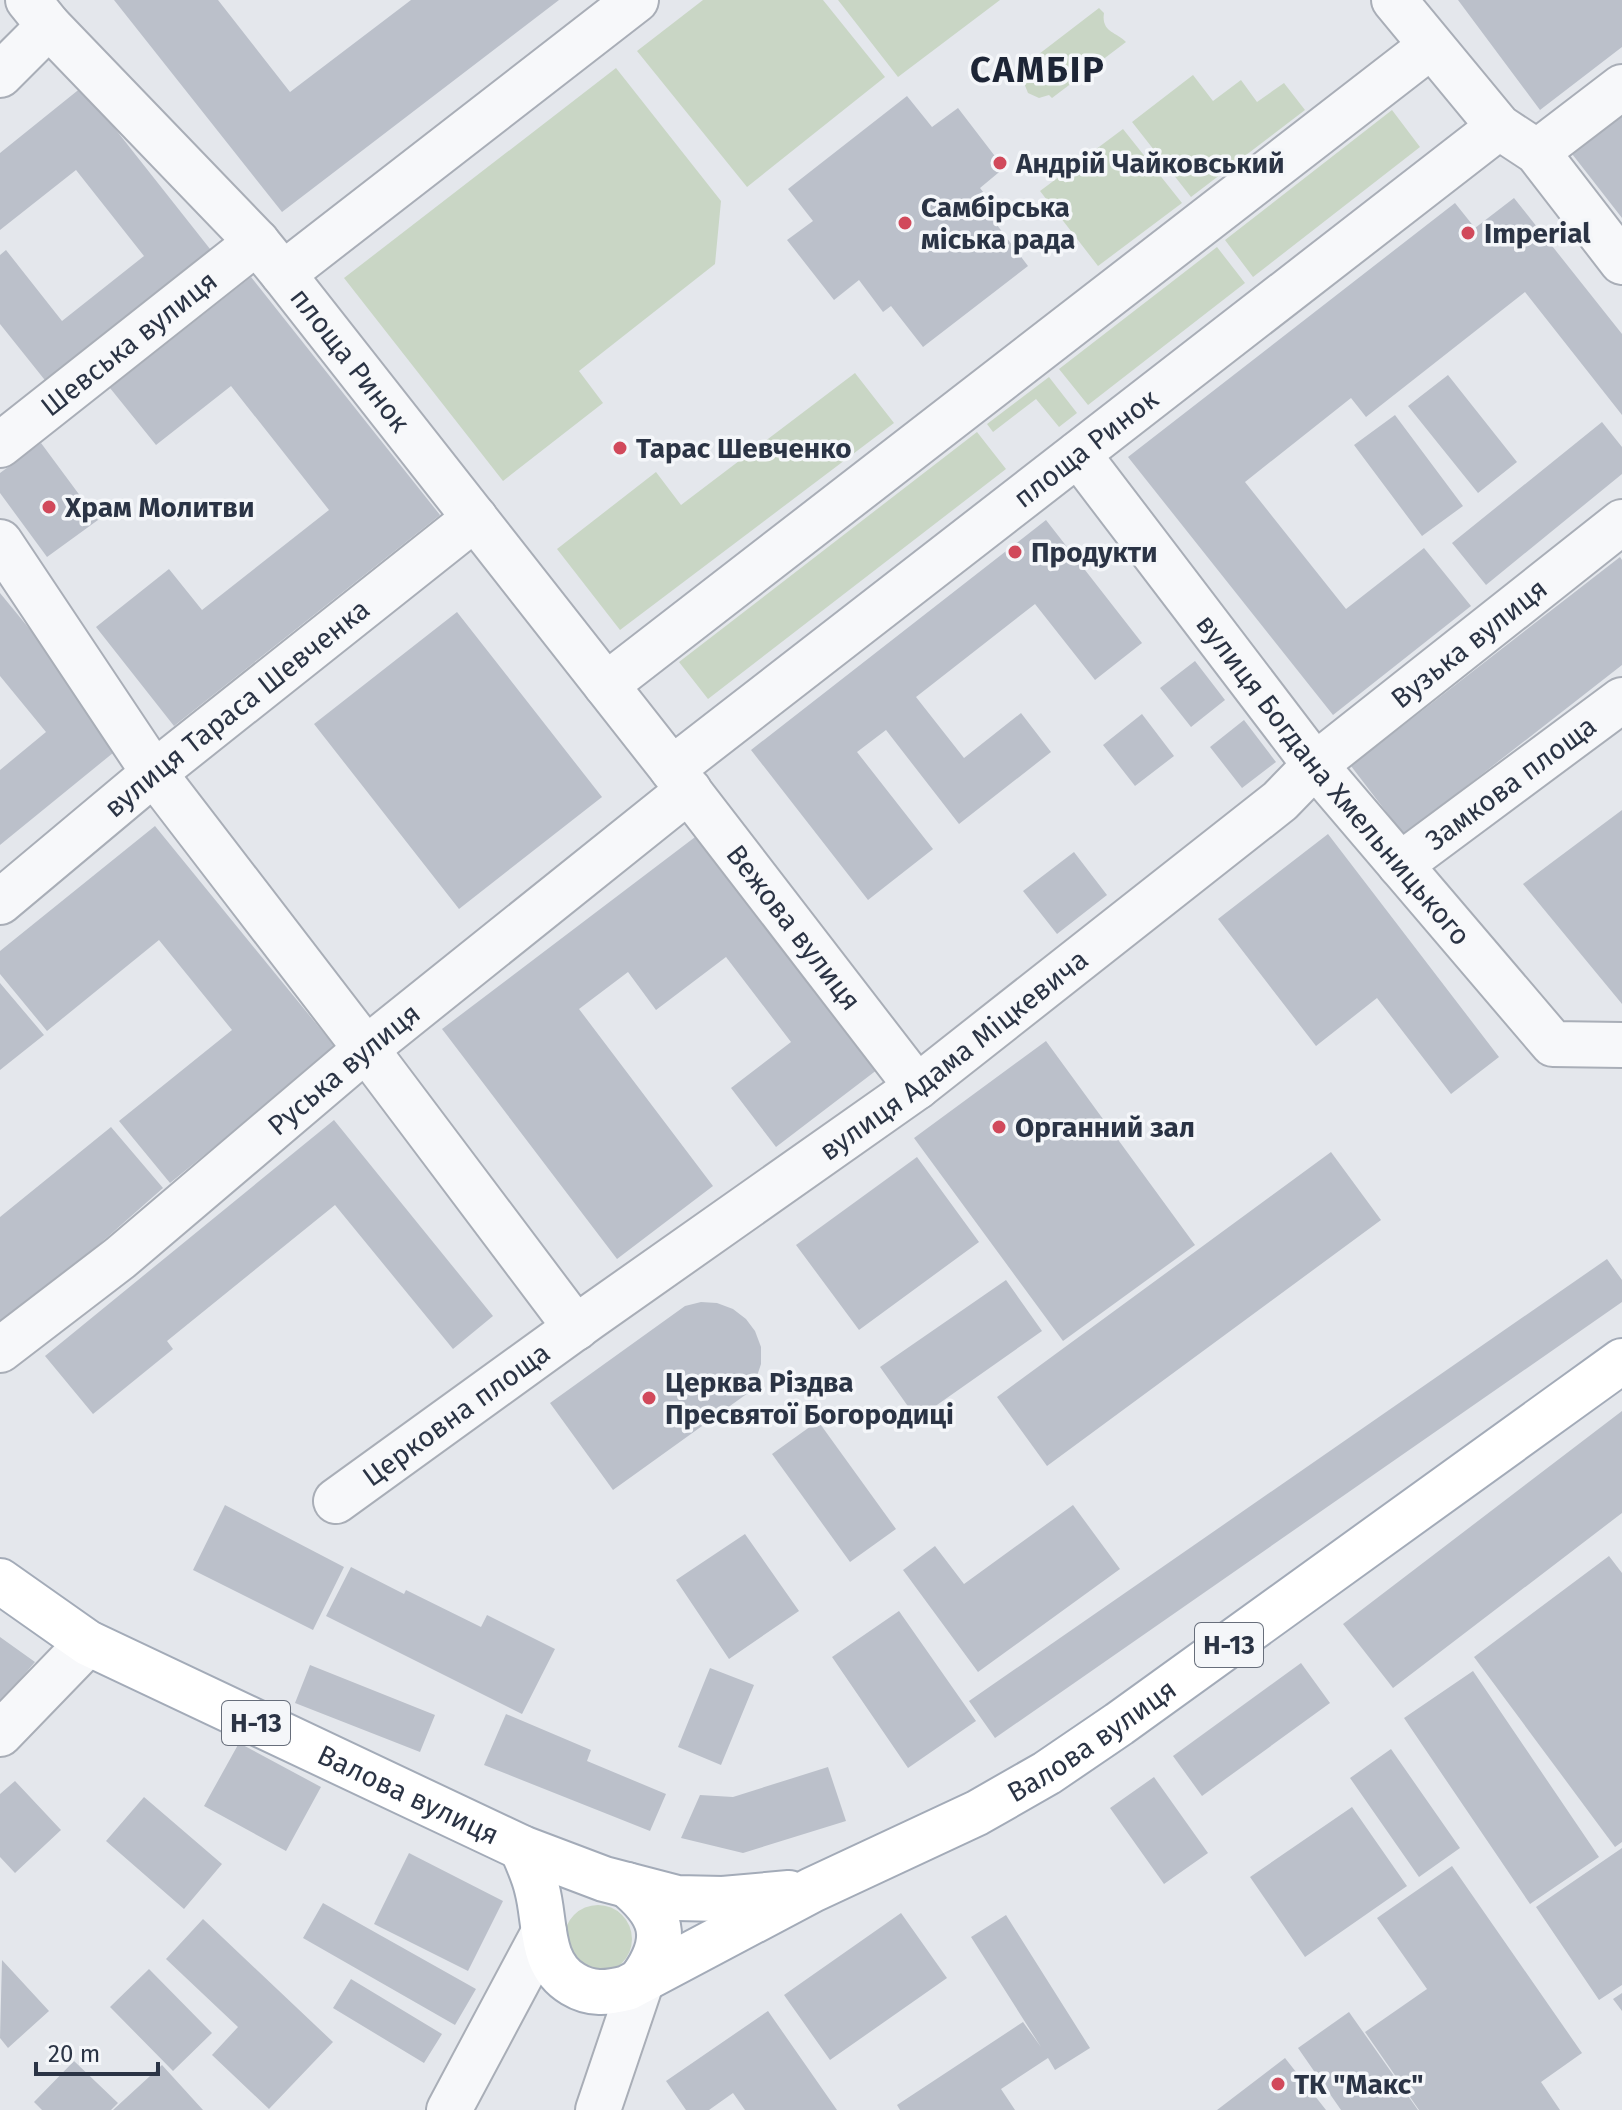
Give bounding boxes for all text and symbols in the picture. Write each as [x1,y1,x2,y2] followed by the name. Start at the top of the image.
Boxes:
[970,48,1106,92] district label: САМБІР
[1015,147,1285,180] place label: Андрій Чайковський
[991,154,1009,172] marker: Андрій Чайковський
[921,191,1075,256] place label: Самбірська міська рада
[896,214,914,232] marker: Самбірська міська рада
[1484,217,1591,250] place label: Imperial
[1459,224,1477,242] marker: Imperial
[34,264,224,423] street label: Шевська вулиця
[283,282,417,439] street label: площа Ринок
[1007,382,1165,515] street label: площа Ринок
[636,432,852,465] place label: Тарас Шевченко
[611,439,629,457] marker: Тарас Шевченко
[64,491,254,524] place label: Храм Молитви
[40,498,58,516] marker: Храм Молитви
[1031,536,1158,569] place label: Продукти
[1006,543,1024,561] marker: Продукти
[1385,572,1554,715] street label: Вузька вулиця
[98,592,376,824] street label: вулиця Тараса Шевченка
[1189,608,1477,952] street label: вулиця Богдана Хмельницького
[1419,709,1603,857] street label: Замкова площа
[720,838,868,1017] street label: Вежова вулиця
[813,943,1095,1167] street label: вулиця Адама Міцкевича
[261,996,427,1142] street label: Руська вулиця
[1015,1111,1195,1144] place label: Органний зал
[990,1118,1008,1136] marker: Органний зал
[356,1336,556,1493] street label: Церковна площа
[665,1366,954,1431] place label: Церква Різдва Пресвятої Богородиці
[640,1389,658,1407] marker: Церква Різдва Пресвятої Богородиці
[1195,1623,1263,1667] road number: Н-13
[1001,1672,1183,1809] street label: Валова вулиця
[222,1701,290,1745] road number: Н-13
[312,1738,504,1852] street label: Валова вулиця
[36,2026,158,2076] scale bar
[48,2040,100,2068] text: 20 m
[1294,2068,1424,2101] place label: ТК "Макс"
[1269,2075,1287,2093] marker: ТК "Макс"

